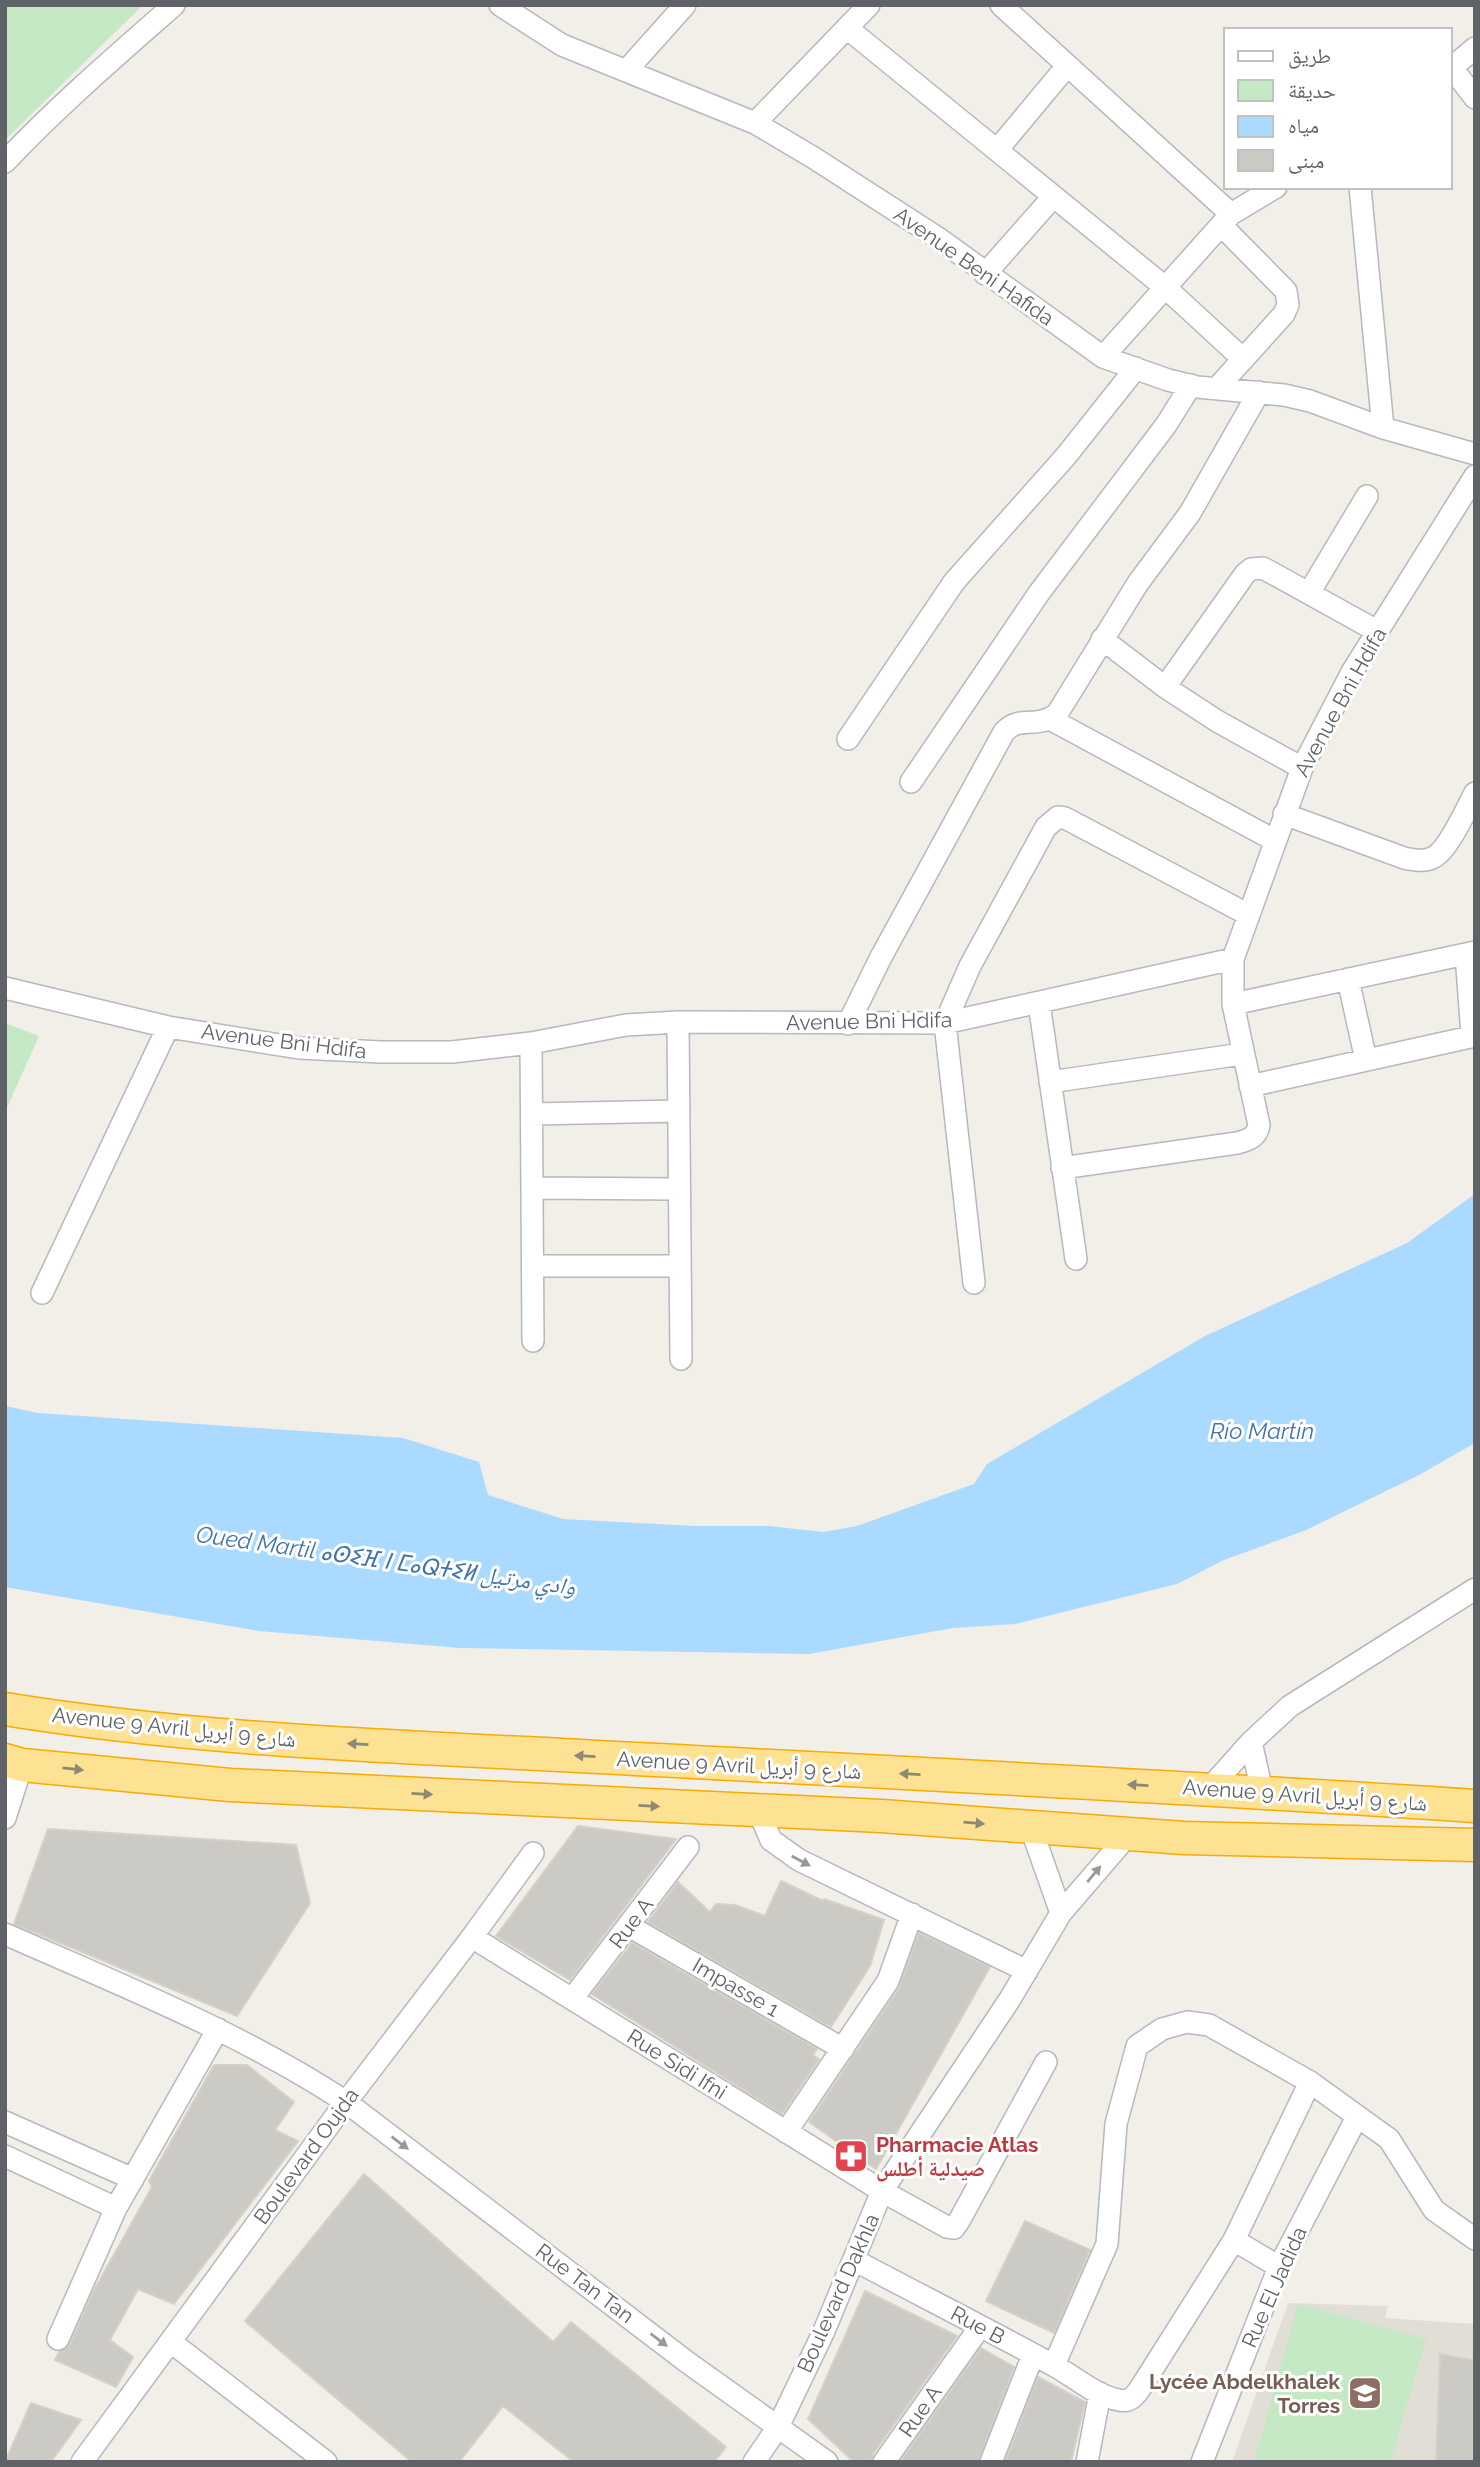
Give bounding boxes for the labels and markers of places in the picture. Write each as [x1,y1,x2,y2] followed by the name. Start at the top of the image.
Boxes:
[876,2132,1038,2182] place label: Pharmacie Atlas صيدلية أطلس
[832,2137,870,2175] pharmacy icon: Pharmacie Atlas صيدلية أطلس
[1149,2369,1340,2418] place label: Lycée Abdelkhalek Torres
[1346,2374,1384,2412] school or university icon: Lycée Abdelkhalek Torres

